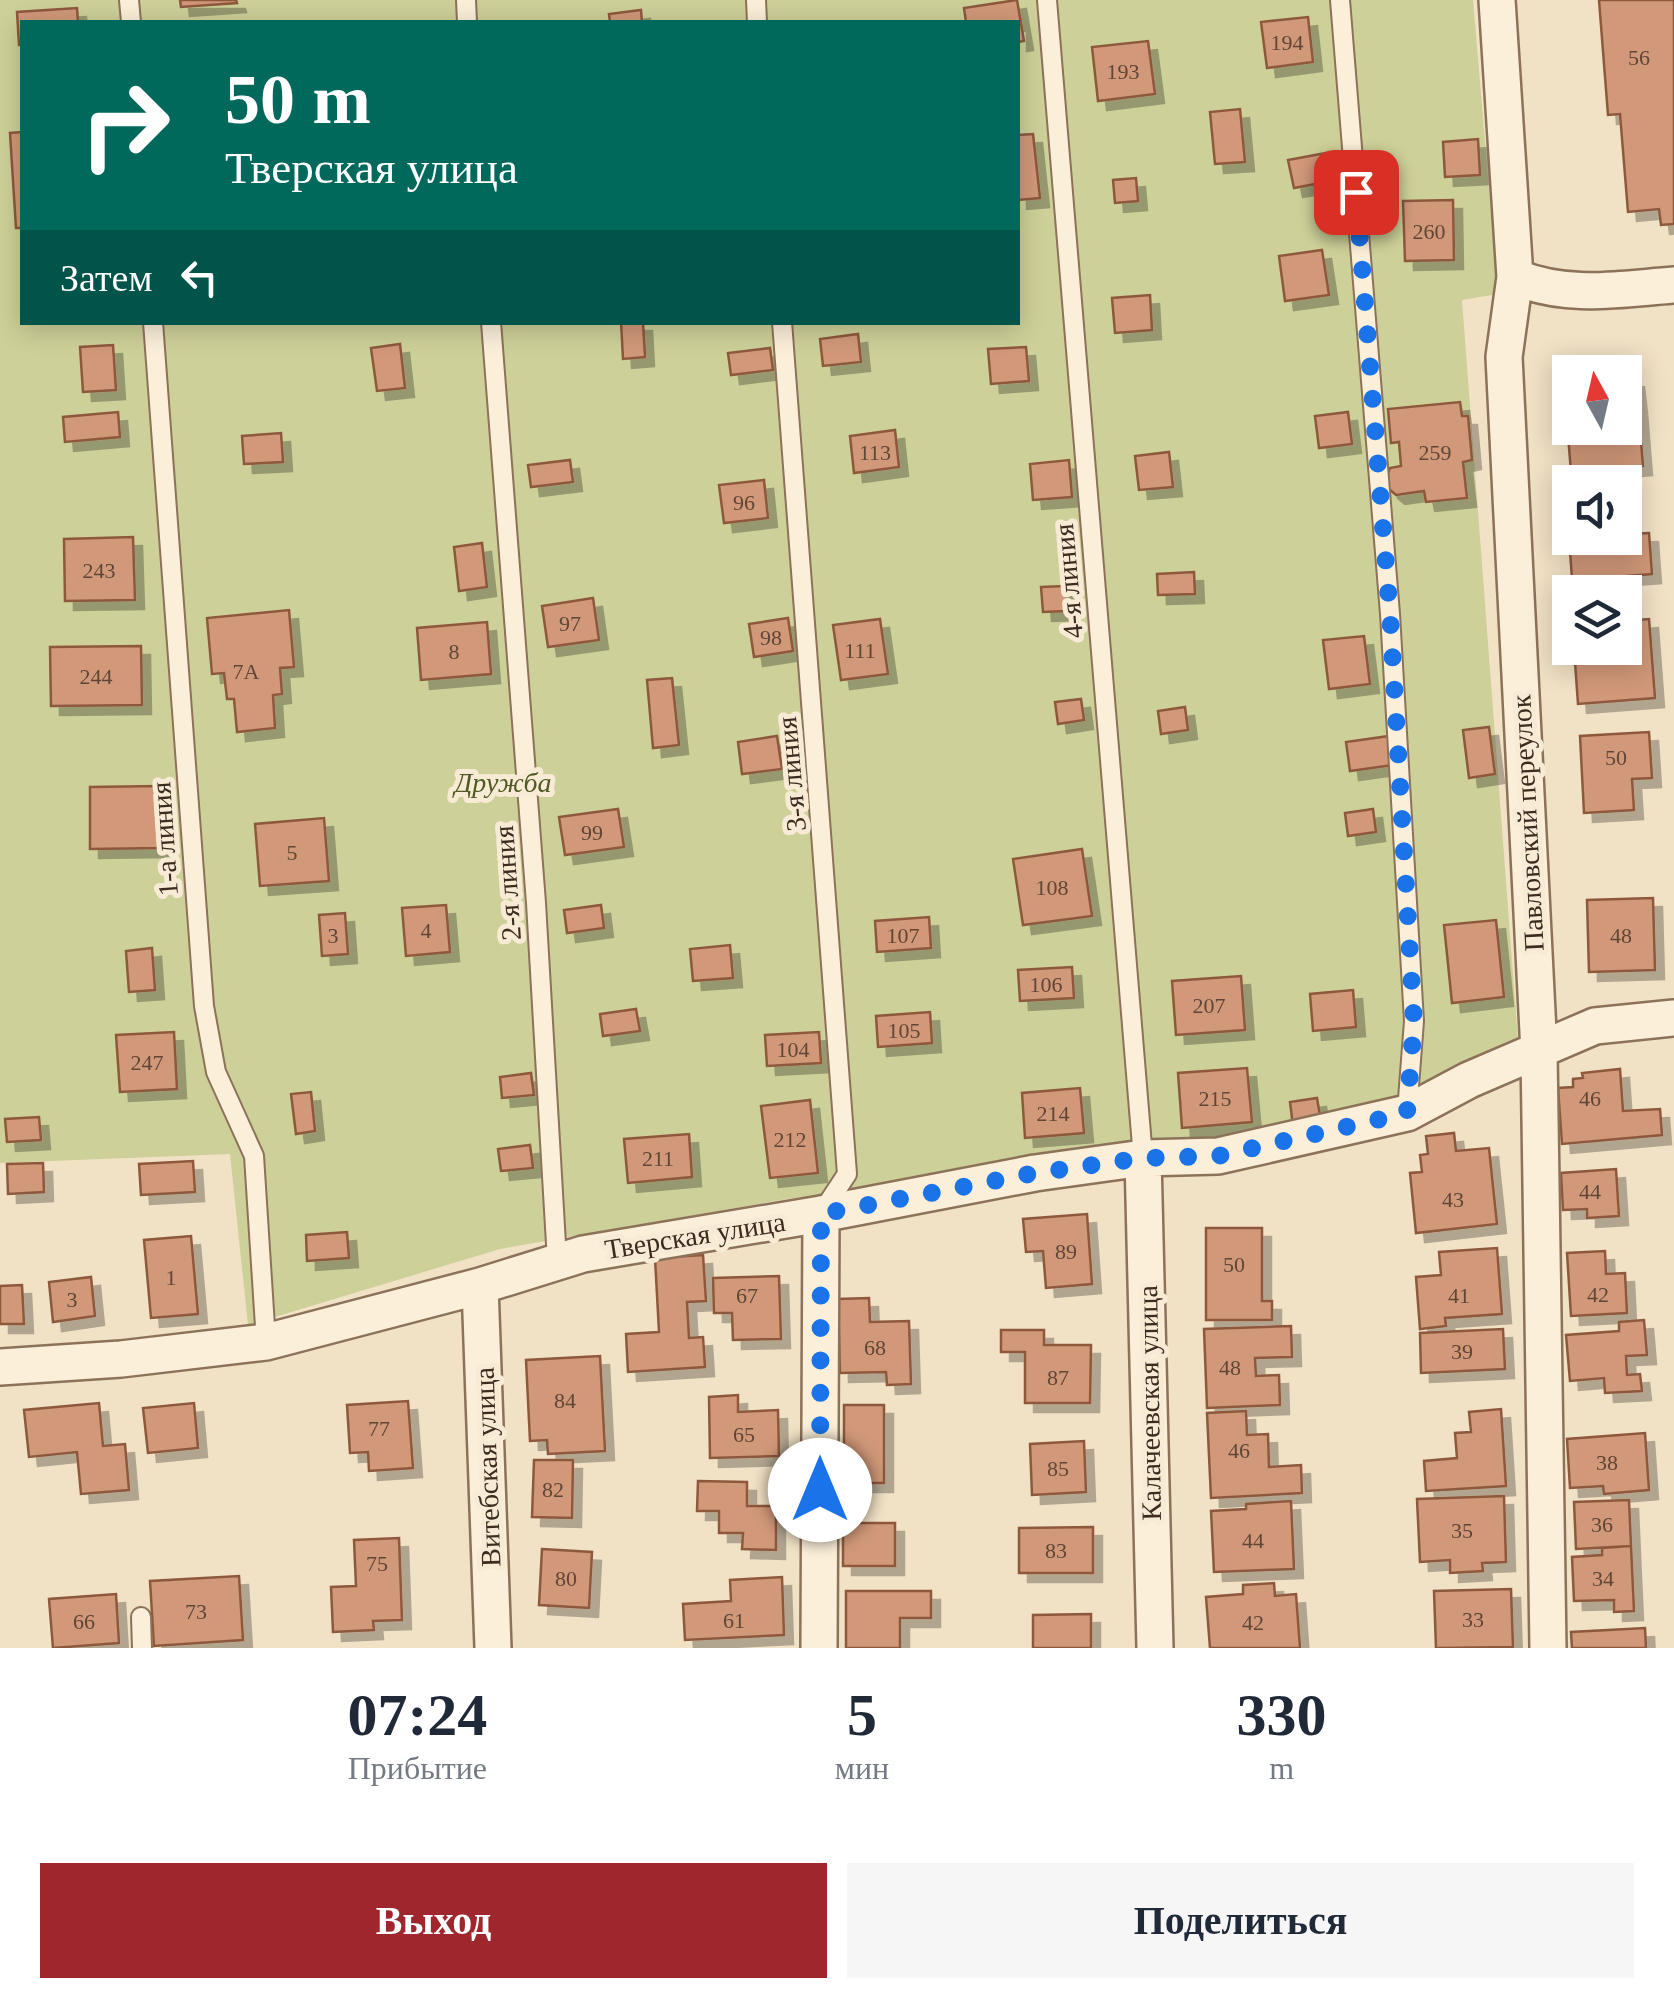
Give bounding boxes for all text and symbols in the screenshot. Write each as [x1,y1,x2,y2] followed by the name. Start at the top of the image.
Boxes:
[1271,30,1304,55] house number: 194
[1628,45,1650,70] house number: 56
[1107,59,1140,84] house number: 193
[60,60,190,190] icon: right
[225,61,371,138] text: 50 m
[225,143,518,193] text: Тверская улица
[1314,150,1399,235] pin
[1329,165,1384,220] icon: arrive
[1413,219,1446,244] house number: 260
[172,250,227,305] icon: left
[60,257,152,299] text: Затем
[1552,355,1642,445] north arrow
[1552,355,1642,665] map controls
[859,440,891,465] house number: 113
[1419,440,1452,465] house number: 259
[1552,465,1642,555] button: sound
[733,490,755,515] house number: 96
[1048,522,1089,640] street label: 4-я линия
[83,558,116,583] house number: 243
[1552,575,1642,665] button: layers
[559,611,581,636] house number: 97
[760,625,782,650] house number: 98
[844,638,876,663] house number: 111
[449,639,460,664] house number: 8
[233,659,260,684] house number: 7А
[80,664,113,689] house number: 244
[1505,693,1550,952] street label: Павловский переулок
[771,715,812,833] street label: 3-я линия
[1605,745,1627,770] house number: 50
[452,767,551,798] park label: Дружба
[145,781,184,897] street label: 1-а линия
[581,820,603,845] house number: 99
[488,824,527,941] street label: 2-я линия
[287,840,298,865] house number: 5
[1036,875,1069,900] house number: 108
[421,918,432,943] house number: 4
[328,923,339,948] house number: 3
[887,923,920,948] house number: 107
[1610,923,1632,948] house number: 48
[1030,972,1063,997] house number: 106
[1193,993,1226,1018] house number: 207
[888,1018,921,1043] house number: 105
[777,1037,810,1062] house number: 104
[131,1050,164,1075] house number: 247
[1199,1086,1232,1111] house number: 215
[1579,1086,1601,1111] house number: 46
[1037,1101,1070,1126] house number: 214
[774,1127,807,1152] house number: 212
[642,1146,674,1171] house number: 211
[1579,1179,1601,1204] house number: 44
[1442,1187,1464,1212] house number: 43
[603,1206,788,1265] street label: Тверская улица
[1055,1239,1077,1264] house number: 89
[1223,1252,1245,1277] house number: 50
[166,1265,177,1290] house number: 1
[1587,1282,1609,1307] house number: 42
[736,1283,758,1308] house number: 67
[1448,1283,1470,1308] house number: 41
[1132,1285,1167,1521] street label: Калачеевская улица
[67,1287,78,1312] house number: 3
[864,1335,886,1360] house number: 68
[1451,1339,1473,1364] house number: 39
[1219,1355,1241,1380] house number: 48
[1047,1365,1069,1390] house number: 87
[469,1366,506,1567] street label: Витебская улица
[554,1388,576,1413] house number: 84
[368,1416,390,1441] house number: 77
[733,1422,755,1447] house number: 65
[768,1438,872,1542] position arrow
[1228,1438,1250,1463] house number: 46
[1596,1450,1618,1475] house number: 38
[1047,1456,1069,1481] house number: 85
[542,1477,564,1502] house number: 82
[1591,1512,1613,1537] house number: 36
[1451,1518,1473,1543] house number: 35
[1242,1528,1264,1553] house number: 44
[1045,1538,1067,1563] house number: 83
[366,1551,388,1576] house number: 75
[555,1566,577,1591] house number: 80
[1592,1566,1614,1591] house number: 34
[185,1599,207,1624] house number: 73
[1462,1607,1484,1632] house number: 33
[723,1608,745,1633] house number: 61
[73,1609,95,1634] house number: 66
[1242,1610,1264,1635] house number: 42
[347,1682,487,1748] text: 07:24
[847,1682,877,1748] text: 5
[1237,1682,1327,1748] text: 330
[348,1750,487,1786] text: Прибытие
[835,1750,889,1786] text: мин
[1269,1750,1294,1786] text: m
[40,1863,827,1978] button: Выход
[847,1863,1634,1978] button: Поделиться

